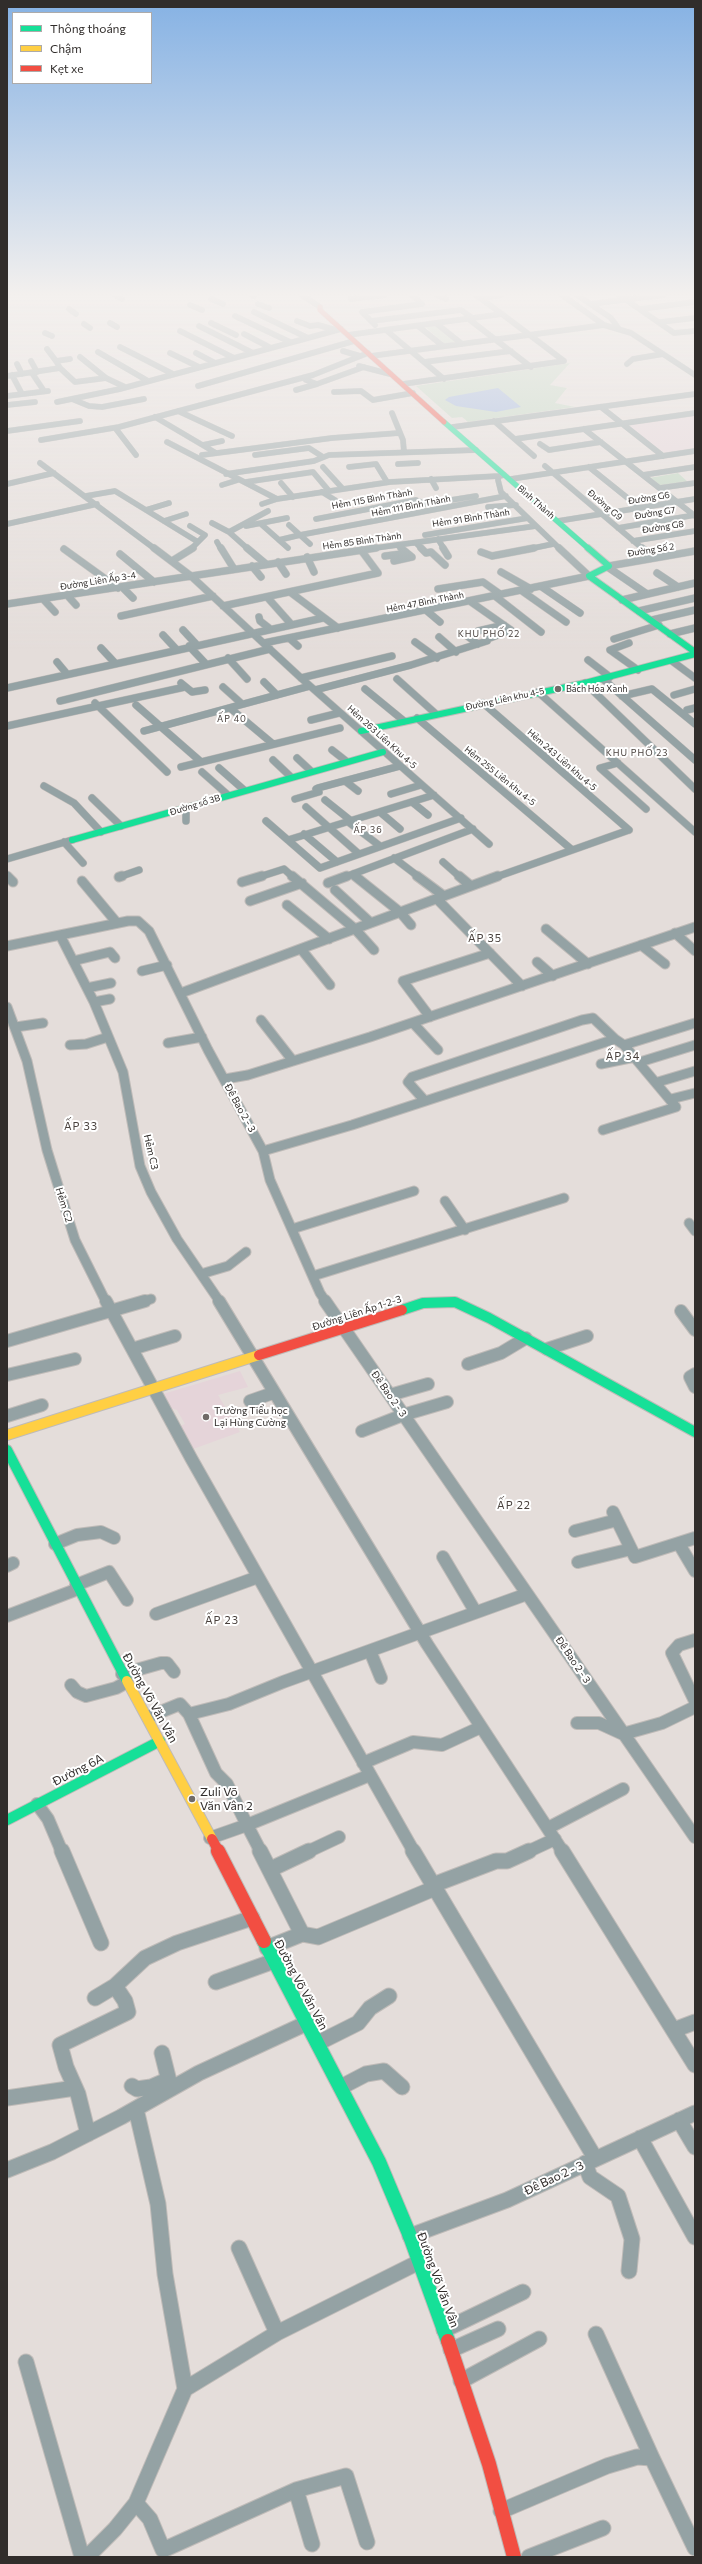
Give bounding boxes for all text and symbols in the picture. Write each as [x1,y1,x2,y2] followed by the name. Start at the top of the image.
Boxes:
[12,12,152,84] legend
[50,21,126,35] text: Thông thoáng
[50,41,82,55] text: Chậm
[50,61,84,75] text: Kẹt xe
[515,483,557,521] street label: Bình Thành
[331,487,413,511] street label: Hẻm 115 Bình Thành
[586,487,624,523] street label: Đường G9
[627,489,671,507] street label: Đường G6
[371,493,451,519] street label: Hẻm 111 Bình Thành
[634,504,676,522] street label: Đường G7
[432,507,510,529] street label: Hẻm 91 Bình Thành
[641,518,685,536] street label: Đường G8
[322,530,402,552] street label: Hẻm 85 Bình Thành
[627,541,675,559] street label: Đường Số 2
[59,570,137,592] street label: Đường Liên Ấp 3-4
[385,589,465,615] street label: Hẻm 47 Bình Thành
[458,629,520,639] district label: KHU PHỐ 22
[553,684,563,694] marker: Bách Hóa Xanh
[566,684,627,694] place label: Bách Hóa Xanh
[465,685,545,713] street label: Đường Liên khu 4-5
[345,703,419,771] street label: Hẻm 263 Liên Khu 4-5
[217,714,247,724] district label: ẤP 40
[525,727,599,793] street label: Hẻm 243 Liên khu 4-5
[462,744,538,808] street label: Hẻm 255 Liên khu 4-5
[606,748,668,758] district label: KHU PHỐ 23
[169,792,221,818] street label: Đường số 3B
[353,825,383,835] district label: ẤP 36
[468,931,502,945] district label: ẤP 35
[606,1049,640,1063] district label: ẤP 34
[222,1082,258,1134] street label: Đê Bao 2 - 3
[64,1119,98,1133] district label: ẤP 33
[141,1133,161,1171] street label: Hẻm C3
[53,1186,75,1224] street label: Hẻm C2
[311,1293,403,1333] street label: Đường Liên Ấp 1-2-3
[369,1369,409,1419] street label: Đê Bao 2 - 3
[214,1405,288,1428] place label: Trường Tiểu học Lại Hùng Cường
[201,1412,211,1422] marker: Trường Tiểu học Lại Hùng Cường
[497,1498,531,1512] district label: ẤP 22
[205,1613,239,1627] district label: ẤP 23
[553,1634,593,1686] street label: Đê Bao 2 - 3
[119,1651,181,1745] street label: Đường Võ Văn Vân
[50,1751,106,1789] street label: Đường 6A
[200,1785,253,1813] place label: Zuli Võ Văn Vân 2
[187,1794,197,1804] marker: Zuli Võ Văn Vân 2
[271,1937,331,2033] street label: Đường Võ Văn Vân
[522,2158,586,2198] street label: Đê Bao 2 - 3
[414,2230,462,2330] street label: Đường Võ Văn Vân

